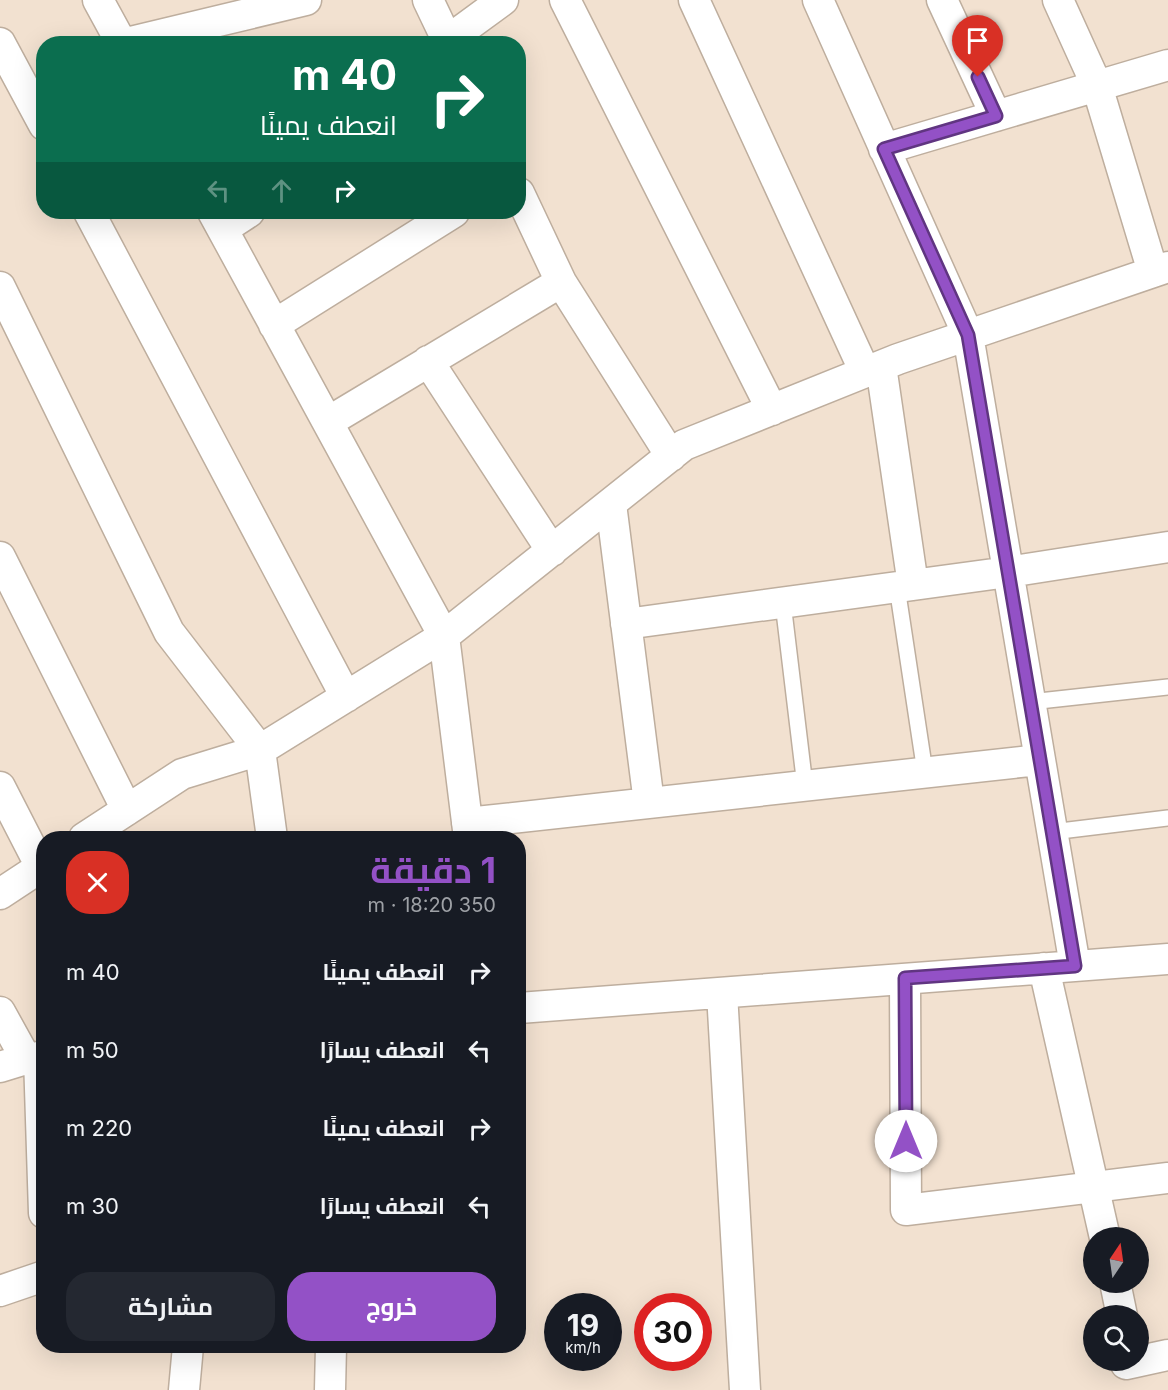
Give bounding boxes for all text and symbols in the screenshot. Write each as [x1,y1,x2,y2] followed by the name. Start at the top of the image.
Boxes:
[952,15,1003,77] pin
[961,24,994,57] icon: arrive
[292,49,397,100] text: 40 m
[418,60,496,138] icon: right
[260,109,397,142] text: انعطف يمينًا
[202,174,235,207] icon: left
[265,174,298,207] icon: ahead
[328,174,361,207] icon: right
[370,848,496,892] text: 1 دقيقة
[66,851,129,914] button: close
[368,893,496,917] text: 350 m · 18:20
[463,956,496,989] icon: right
[66,959,120,985] text: 40 m
[323,959,445,985] text: انعطف يمينًا
[463,1034,496,1067] icon: left
[66,1037,119,1063] text: 50 m
[320,1037,445,1063] text: انعطف يسارًا
[874,1109,938,1173] position arrow
[463,1112,496,1145] icon: right
[66,1115,132,1141] text: 220 m
[323,1115,445,1141] text: انعطف يمينًا
[463,1190,496,1223] icon: left
[66,1193,119,1219] text: 30 m
[320,1193,445,1219] text: انعطف يسارًا
[1083,1227,1149,1293] north arrow
[1083,1227,1149,1371] map controls
[66,1272,275,1341] button: مشاركة
[287,1272,496,1341] button: خروج
[634,1293,712,1371] speed limit sign: 30
[1083,1305,1149,1371] button: search
[567,1307,599,1343] text: 19
[565,1338,601,1357] text: km/h

